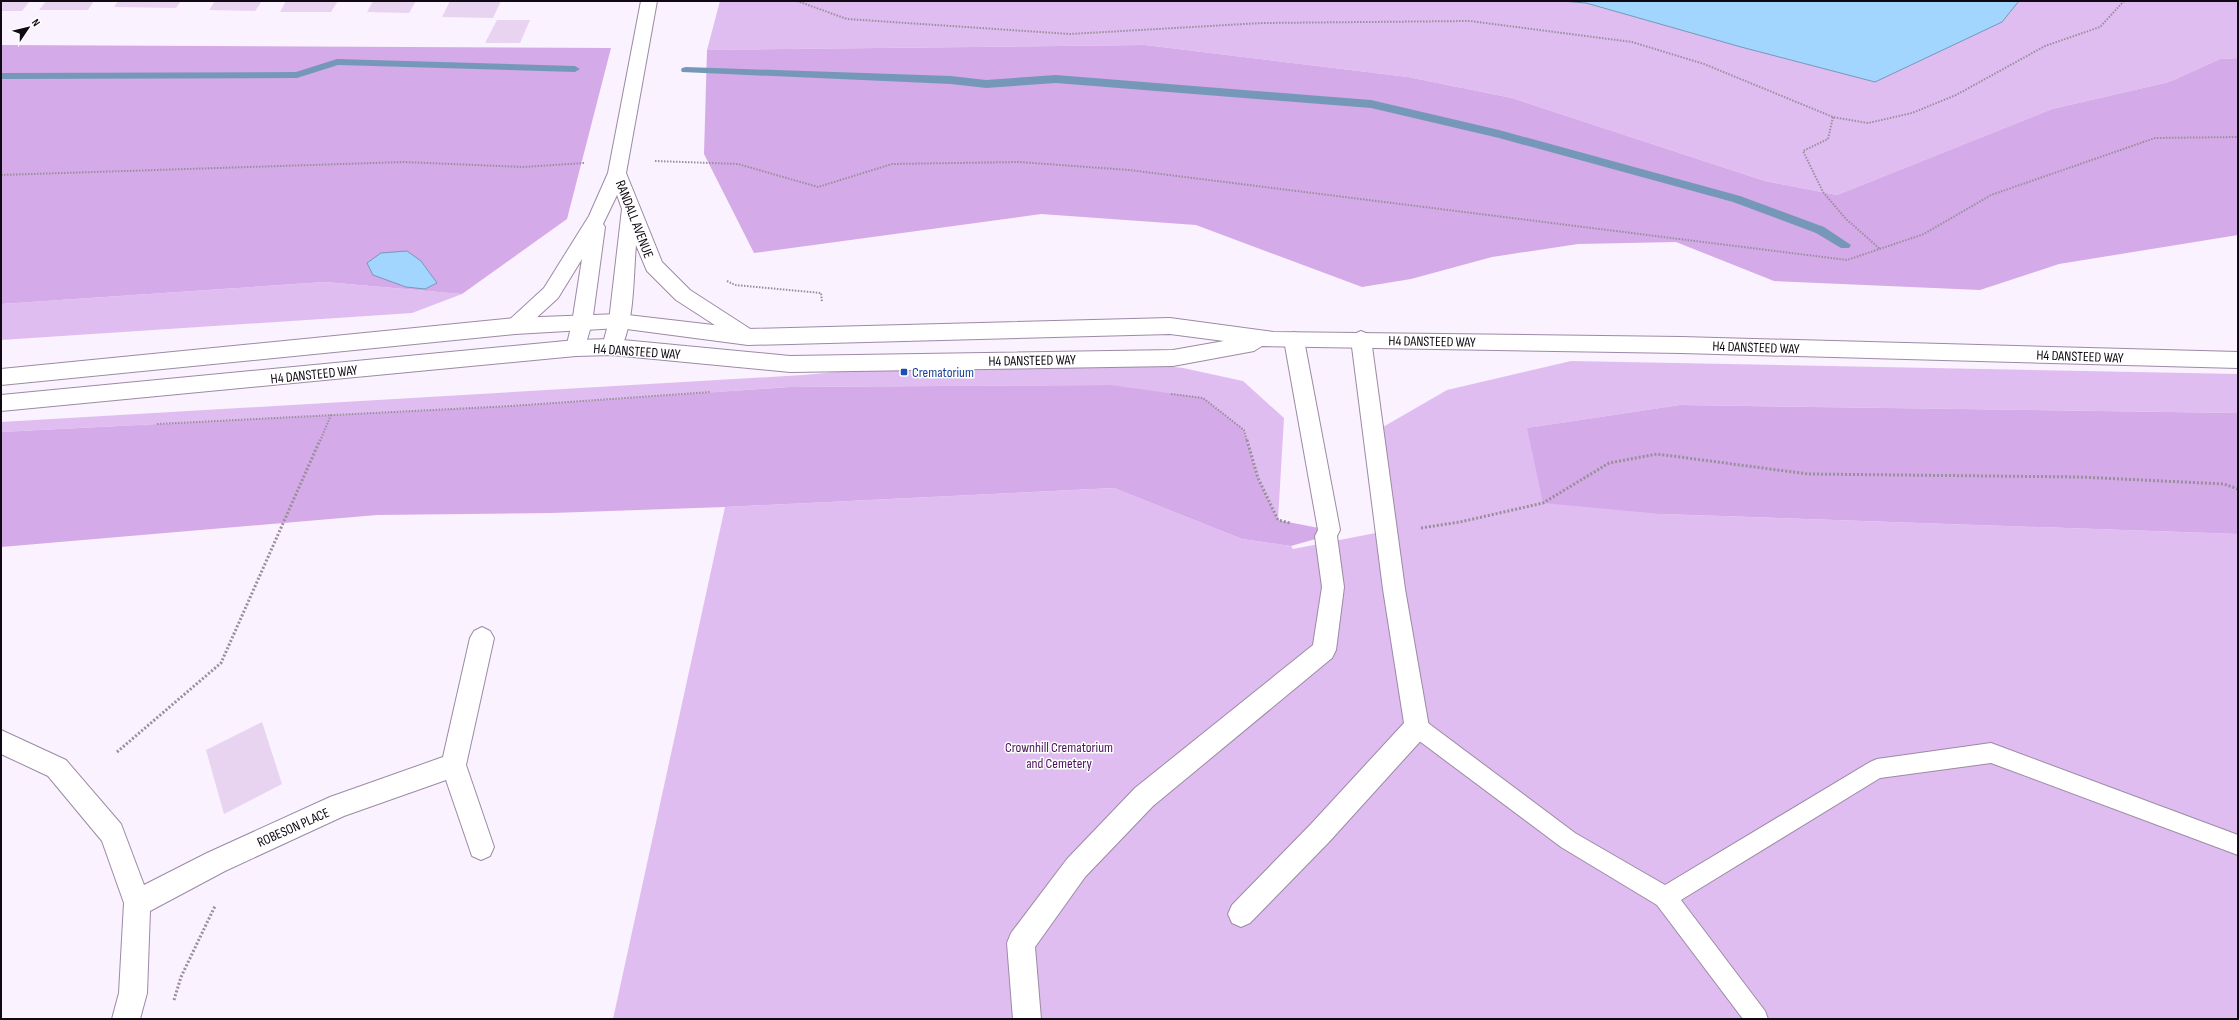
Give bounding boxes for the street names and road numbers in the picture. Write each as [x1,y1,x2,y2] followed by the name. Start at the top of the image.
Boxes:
[612,178,657,261] street label: RANDALL AVENUE
[1388,332,1476,351] street label: H4 DANSTEED WAY
[1712,337,1800,358] street label: H4 DANSTEED WAY
[593,340,681,363] street label: H4 DANSTEED WAY
[2036,346,2124,367] street label: H4 DANSTEED WAY
[988,351,1076,370] street label: H4 DANSTEED WAY
[270,361,358,388] street label: H4 DANSTEED WAY
[254,804,332,851] street label: ROBESON PLACE

